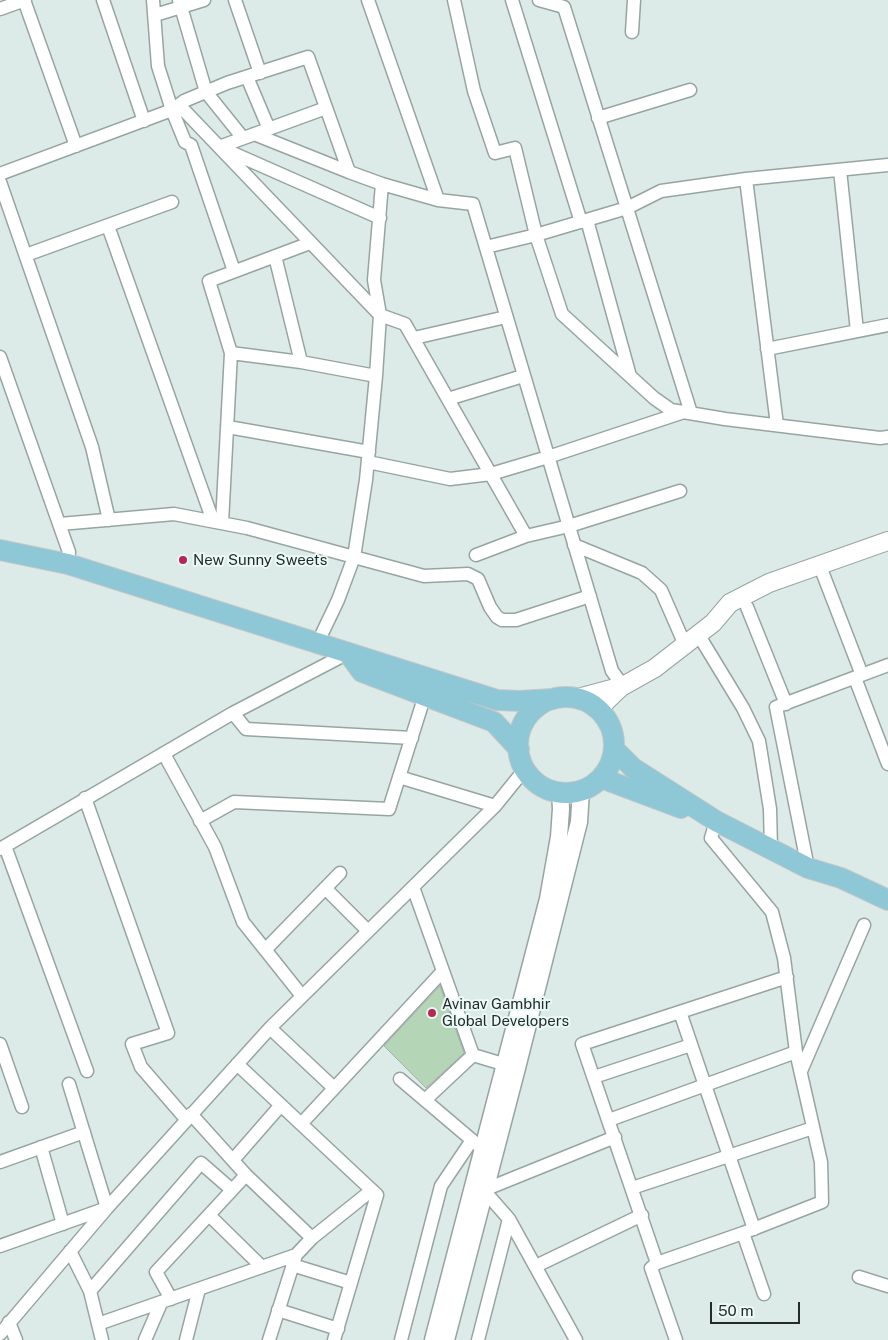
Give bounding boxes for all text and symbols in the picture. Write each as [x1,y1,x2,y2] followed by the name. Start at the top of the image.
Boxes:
[193,551,327,569] place label: New Sunny Sweets
[177,554,189,566] marker: New Sunny Sweets
[442,995,569,1030] place label: Avinav Gambhir Global Developers
[426,1007,438,1019] marker: Avinav Gambhir Global Developers
[713,1292,803,1324] scale bar
[718,1302,753,1319] text: 50 m

